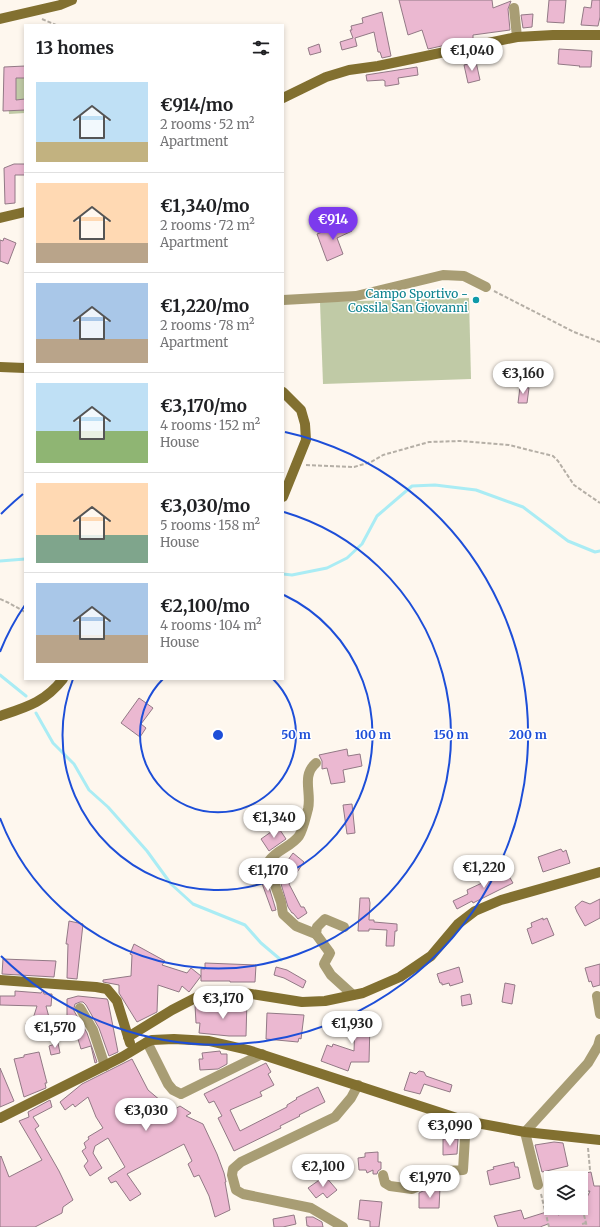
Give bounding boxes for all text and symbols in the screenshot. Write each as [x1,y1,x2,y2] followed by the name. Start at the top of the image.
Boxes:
[36,37,114,59] text: 13 homes
[250,37,272,59] icon: filters
[439,38,505,72] pin: €1,040
[450,42,494,59] text: €1,040
[160,94,233,116] text: €914/mo
[68,98,116,146] icon: home
[160,116,254,133] text: 2 rooms · 52 m²
[160,133,228,150] text: Apartment
[160,195,249,217] text: €1,340/mo
[68,199,116,247] icon: home
[309,207,357,241] pin: €914
[318,211,348,228] text: €914
[160,217,255,234] text: 2 rooms · 72 m²
[160,234,228,251] text: Apartment
[348,286,468,315] place label: Campo Sportivo - Cossila San Giovanni
[160,295,249,317] text: €1,220/mo
[471,295,481,305] marker: Campo Sportivo - Cossila San Giovanni
[68,299,116,347] icon: home
[160,317,254,334] text: 2 rooms · 78 m²
[160,334,228,351] text: Apartment
[490,361,556,395] pin: €3,160
[502,365,544,382] text: €3,160
[160,395,247,417] text: €3,170/mo
[68,399,116,447] icon: home
[160,417,260,434] text: 4 rooms · 152 m²
[160,434,199,451] text: House
[160,495,250,517] text: €3,030/mo
[68,499,116,547] icon: home
[160,517,260,534] text: 5 rooms · 158 m²
[160,534,199,551] text: House
[160,595,250,617] text: €2,100/mo
[68,599,116,647] icon: home
[160,617,261,634] text: 4 rooms · 104 m²
[160,634,199,651] text: House
[281,727,311,742] text: 50 m
[355,727,391,742] text: 100 m
[434,727,469,742] text: 150 m
[509,727,547,742] text: 200 m
[211,728,225,742] centre of rings
[241,805,307,839] pin: €1,340
[252,809,296,826] text: €1,340
[451,855,517,889] pin: €1,220
[235,858,301,892] pin: €1,170
[462,859,506,876] text: €1,220
[248,862,288,879] text: €1,170
[190,986,256,1020] pin: €3,170
[202,990,244,1007] text: €3,170
[319,1011,385,1045] pin: €1,930
[22,1015,88,1049] pin: €1,570
[331,1015,373,1032] text: €1,930
[34,1019,76,1036] text: €1,570
[113,1098,179,1132] pin: €3,030
[124,1102,168,1119] text: €3,030
[417,1113,483,1147] pin: €3,090
[427,1117,473,1134] text: €3,090
[290,1154,356,1188] pin: €2,100
[301,1158,345,1175] text: €2,100
[397,1165,463,1199] pin: €1,970
[409,1169,451,1186] text: €1,970
[544,1171,588,1215] map controls
[544,1171,588,1215] button: layers

